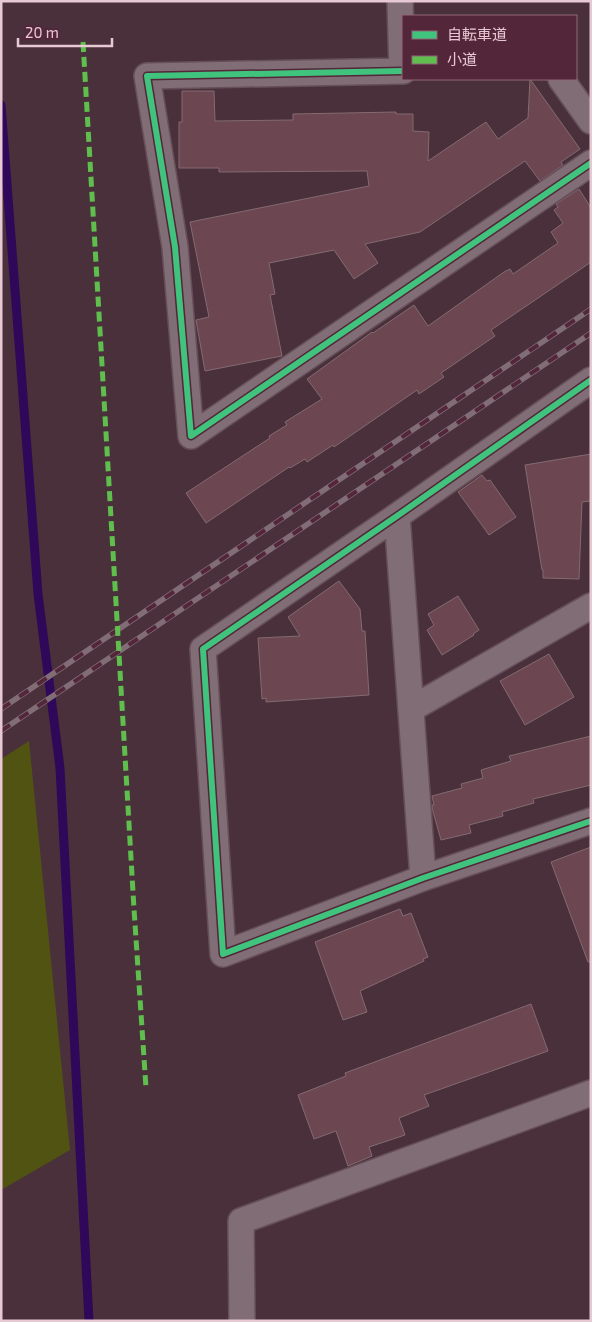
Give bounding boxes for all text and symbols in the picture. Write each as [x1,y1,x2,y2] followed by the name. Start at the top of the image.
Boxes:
[18,15,111,47] scale bar
[402,15,577,80] legend
[25,23,59,41] text: 20 m
[447,25,507,43] text: 自転車道
[447,50,477,68] text: 小道

